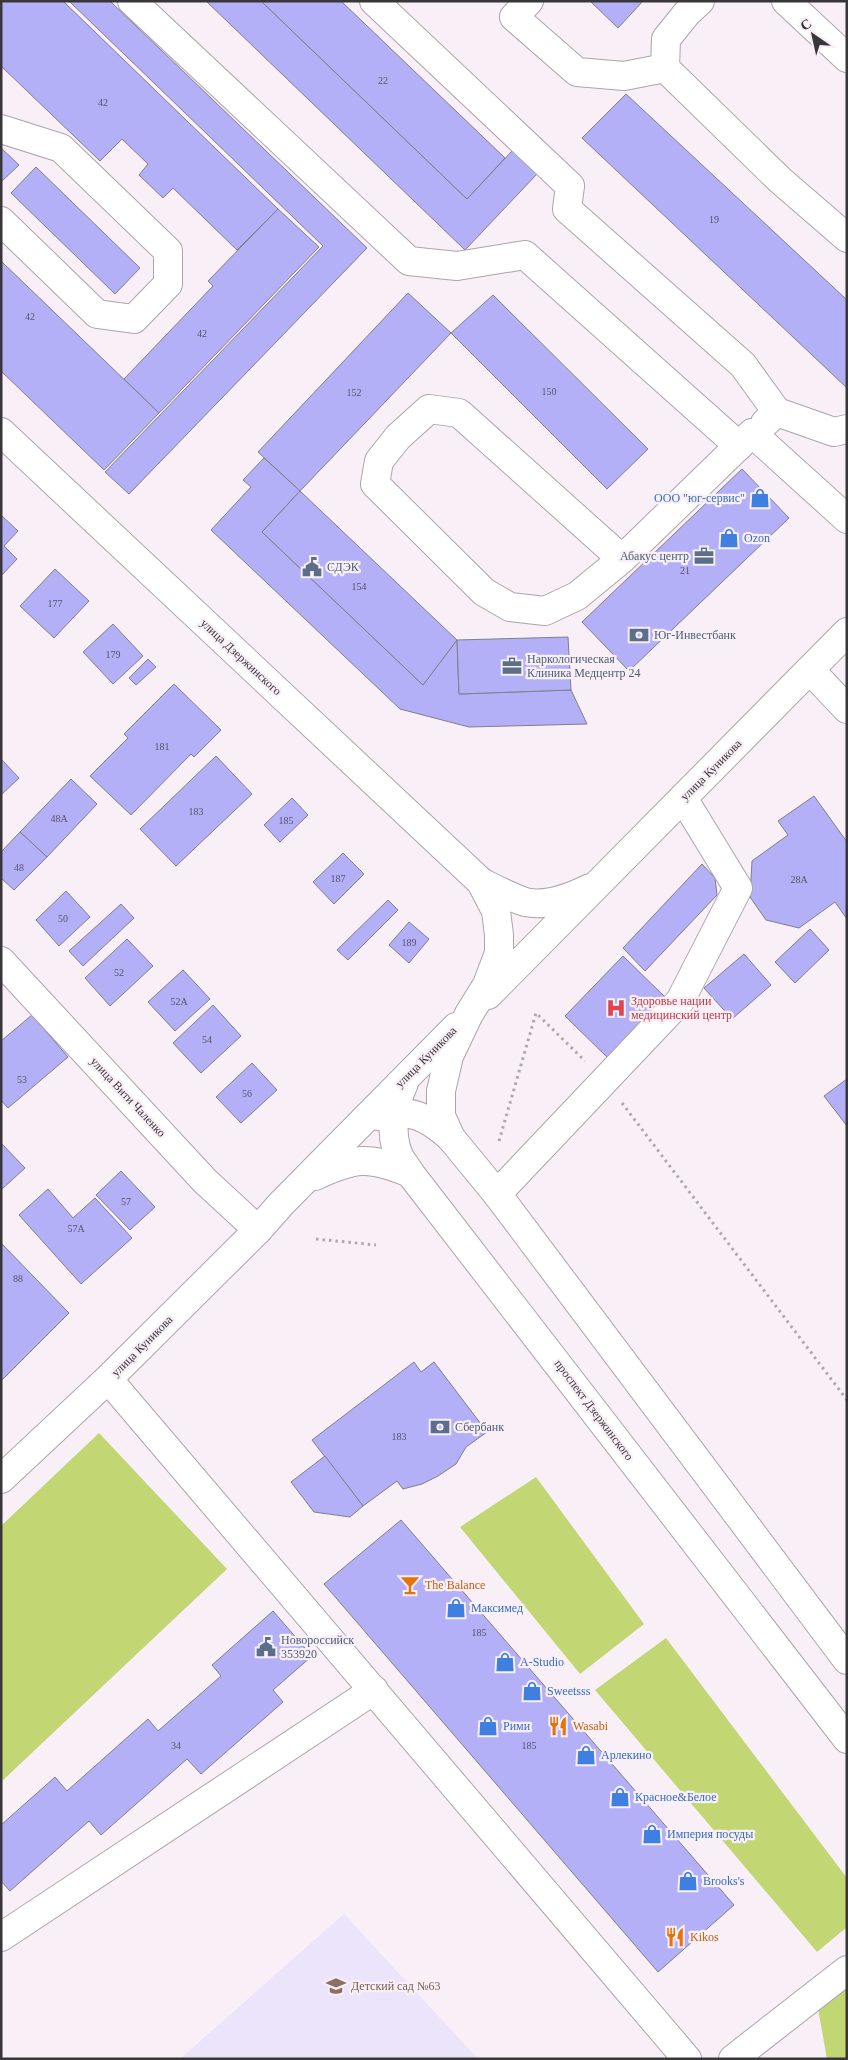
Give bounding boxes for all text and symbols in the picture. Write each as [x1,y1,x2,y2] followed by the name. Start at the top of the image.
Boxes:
[788,10,838,60] north arrow
[798,16,814,34] text: С
[378,75,388,86] house number: 22
[98,97,108,108] house number: 42
[709,214,719,225] house number: 19
[25,311,35,322] house number: 42
[197,328,207,339] house number: 42
[542,386,557,397] house number: 150
[347,387,362,398] house number: 152
[749,487,771,509] shop icon: ООО "юг-сервис"
[654,491,745,505] place label: ООО "юг-сервис"
[718,527,740,549] shop icon: Ozon
[744,531,770,545] place label: Ozon
[693,545,715,567] office icon: Абакус центр
[620,549,689,563] place label: Абакус центр
[301,556,323,578] public building icon: СДЭК
[327,560,360,574] place label: СДЭК
[680,565,690,576] house number: 21
[352,581,367,592] house number: 154
[48,598,63,609] house number: 177
[198,616,284,698] street label: улица Дзержинского
[628,624,650,646] bank icon: Юг-Инвестбанк
[654,628,736,642] place label: Юг-Инвестбанк
[106,649,121,660] house number: 179
[527,652,641,680] place label: Наркологическая Клиника Медцентр 24
[501,655,523,677] office icon: Наркологическая Клиника Медцентр 24
[678,736,745,803] street label: улица Куникова
[155,741,170,752] house number: 181
[189,806,204,817] house number: 183
[50,813,68,824] house number: 48А
[279,815,294,826] house number: 185
[14,862,24,873] house number: 48
[331,873,346,884] house number: 187
[790,874,808,885] house number: 28А
[58,913,68,924] house number: 50
[402,937,417,948] house number: 189
[114,967,124,978] house number: 52
[631,994,732,1022] place label: Здоровье нации медицинский центр
[170,996,188,1007] house number: 52А
[605,997,627,1019] hospital icon: Здоровье нации медицинский центр
[393,1023,460,1090] street label: улица Куникова
[202,1034,212,1045] house number: 54
[87,1054,169,1140] street label: улица Вити Чаленко
[17,1074,27,1085] house number: 53
[242,1088,252,1099] house number: 56
[121,1196,131,1207] house number: 57
[67,1223,85,1234] house number: 57А
[13,1273,23,1284] house number: 88
[109,1312,176,1379] street label: улица Куникова
[552,1357,636,1463] street label: проспект Дзержинского
[429,1416,451,1438] bank icon: Сбербанк
[455,1420,504,1434] place label: Сбербанк
[392,1431,407,1442] house number: 183
[399,1574,421,1596] bar icon: The Balance
[425,1578,485,1592] place label: The Balance
[445,1597,467,1619] shop icon: Максимед
[471,1601,523,1615] place label: Максимед
[472,1627,487,1638] house number: 185
[281,1633,354,1661] place label: Новороссийск 353920
[255,1636,277,1658] public building icon: Новороссийск 353920
[494,1651,516,1673] shop icon: A-Studio
[520,1655,564,1669] place label: A-Studio
[521,1680,543,1702] shop icon: Sweetsss
[547,1684,591,1698] place label: Sweetsss
[477,1715,499,1737] shop icon: Рими
[547,1715,569,1737] restaurant icon: Wasabi
[503,1719,531,1733] place label: Рими
[573,1719,609,1733] place label: Wasabi
[171,1740,181,1751] house number: 34
[522,1740,537,1751] house number: 185
[575,1744,597,1766] shop icon: Арлекино
[601,1748,652,1762] place label: Арлекино
[609,1786,631,1808] shop icon: Красное&Белое
[635,1790,717,1804] place label: Красное&Белое
[641,1823,663,1845] shop icon: Империя посуды
[667,1827,753,1841] place label: Империя посуды
[677,1870,699,1892] shop icon: Brooks's
[703,1874,745,1888] place label: Brooks's
[664,1926,686,1948] restaurant icon: Kikos
[690,1930,719,1944] place label: Kikos
[325,1975,347,1997] school or university icon: Детский сад №63
[351,1979,440,1993] place label: Детский сад №63

